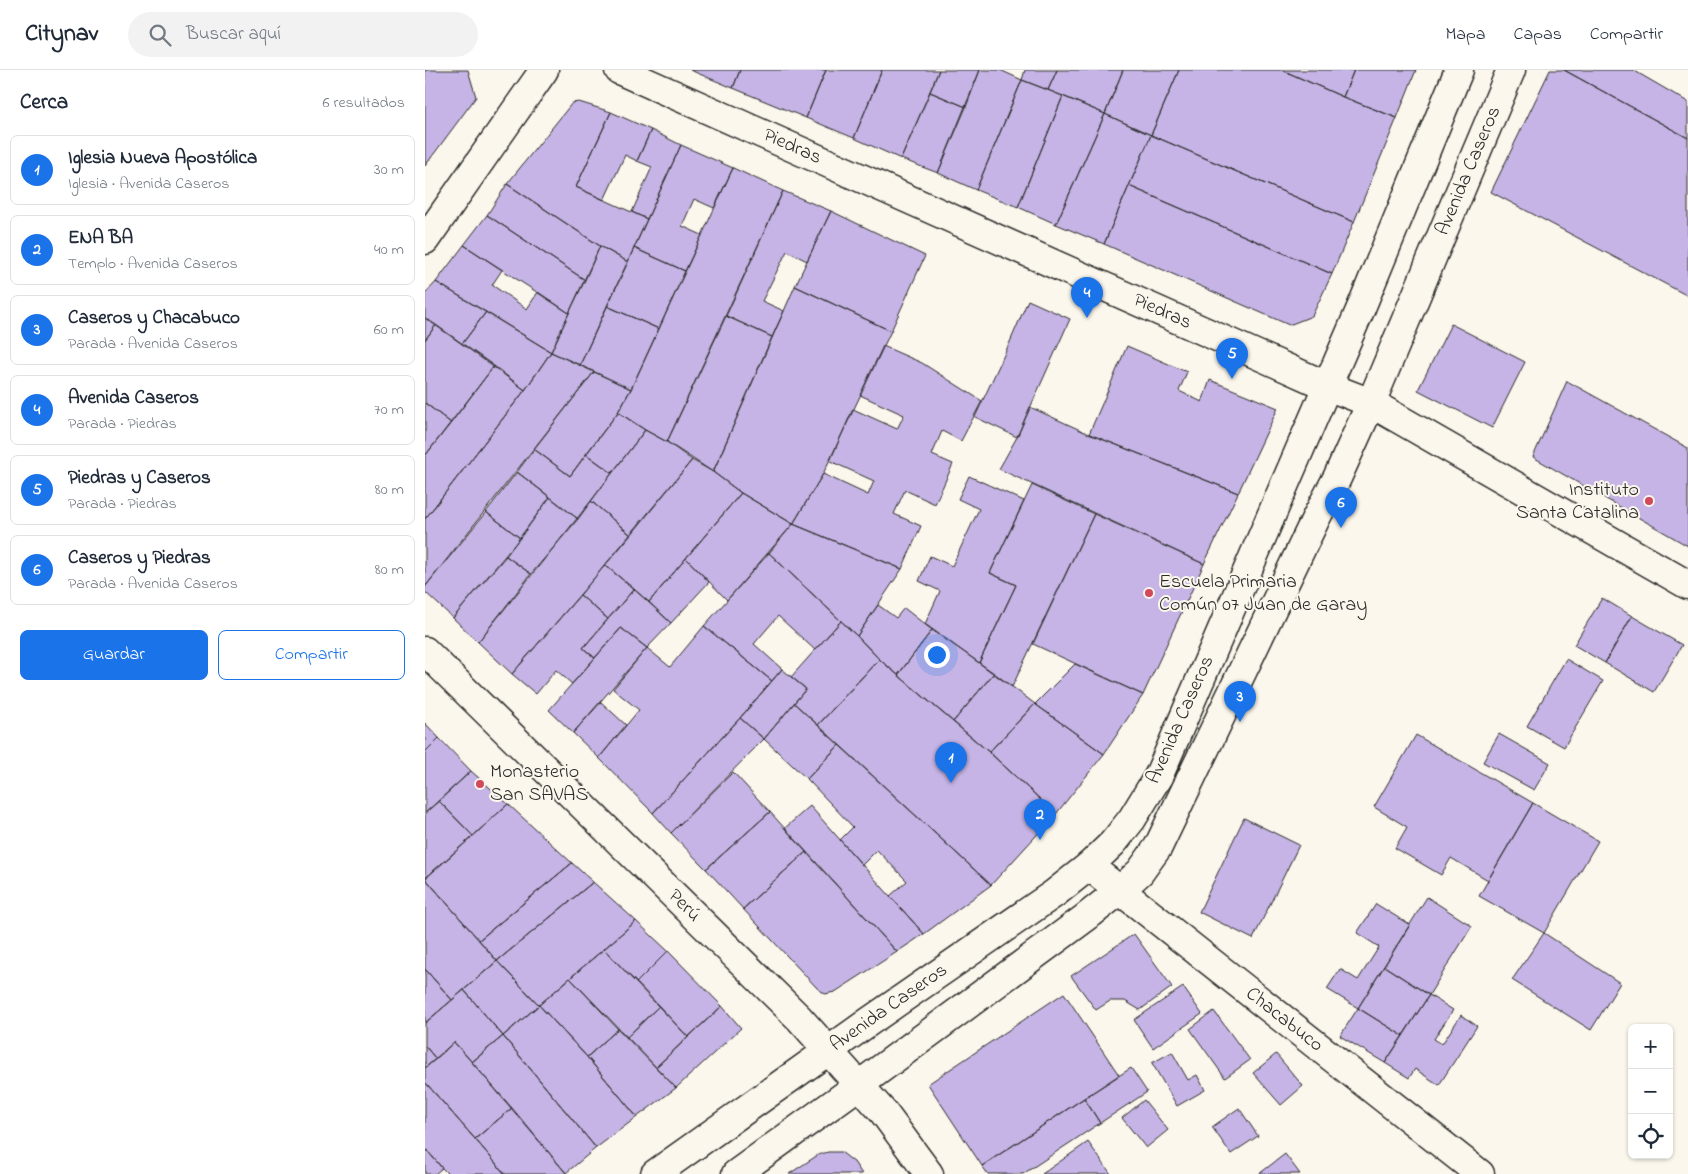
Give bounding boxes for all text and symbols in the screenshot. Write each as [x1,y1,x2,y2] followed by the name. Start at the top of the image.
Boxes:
[128,12,478,57] search box
[25,17,98,52] text: Citynav
[146,21,174,49] icon: search
[186,21,281,48] text: Buscar aquí
[1445,22,1486,48] text: Mapa
[1514,22,1562,48] text: Capas
[1590,22,1663,48] text: Compartir
[20,88,68,118] text: Cerca
[322,91,405,115] text: 6 resultados
[1429,102,1509,240] street label: Avenida Caseros
[758,121,826,173] street label: Piedras
[68,145,257,172] text: Iglesia Nueva Apostólica
[34,158,40,182] text: 1
[374,158,404,182] text: 30 m
[68,172,230,196] text: Iglesia · Avenida Caseros
[68,225,133,252] text: ENA BA
[33,238,41,262] text: 2
[374,238,404,262] text: 40 m
[68,252,238,276] text: Templo · Avenida Caseros
[1071,277,1103,318] pin: 4
[1128,286,1196,338] street label: Piedras
[68,305,240,332] text: Caseros y Chacabuco
[34,318,40,342] text: 3
[374,318,404,342] text: 60 m
[68,332,238,356] text: Parada · Avenida Caseros
[1216,338,1248,379] pin: 5
[68,385,199,412] text: Avenida Caseros
[34,398,40,422] text: 4
[374,398,404,422] text: 70 m
[68,412,177,436] text: Parada · Piedras
[68,465,211,492] text: Piedras y Caseros
[1516,476,1639,528] place label: Instituto Santa Catalina
[32,478,42,502] text: 5
[375,478,404,502] text: 80 m
[1325,487,1357,528] pin: 6
[68,492,177,516] text: Parada · Piedras
[1643,495,1655,507] marker: Instituto Santa Catalina
[68,545,211,572] text: Caseros y Piedras
[33,558,41,582] text: 6
[375,558,404,582] text: 80 m
[1159,568,1367,620] place label: Escuela Primaria Común 07 Juan de Garay
[68,572,238,596] text: Parada · Avenida Caseros
[1143,587,1155,599] marker: Escuela Primaria Común 07 Juan de Garay
[20,630,208,680] button: Guardar
[218,630,405,680] button: Compartir
[924,642,950,668] your location
[1140,651,1222,789] street label: Avenida Caseros
[1224,681,1256,722] pin: 3
[935,742,967,783] pin: 1
[490,758,588,810] place label: Monasterio San SAVAS
[474,778,486,790] marker: Monasterio San SAVAS
[1024,799,1056,840] pin: 2
[661,883,707,929] street label: Perú
[824,957,954,1059] street label: Avenida Caseros
[1239,980,1329,1060] street label: Chacabuco
[1628,1024,1673,1159] map controls
[1628,1024,1673,1069] button: +
[1628,1069,1673,1114] button: −
[1628,1114,1673,1159] button: locate

